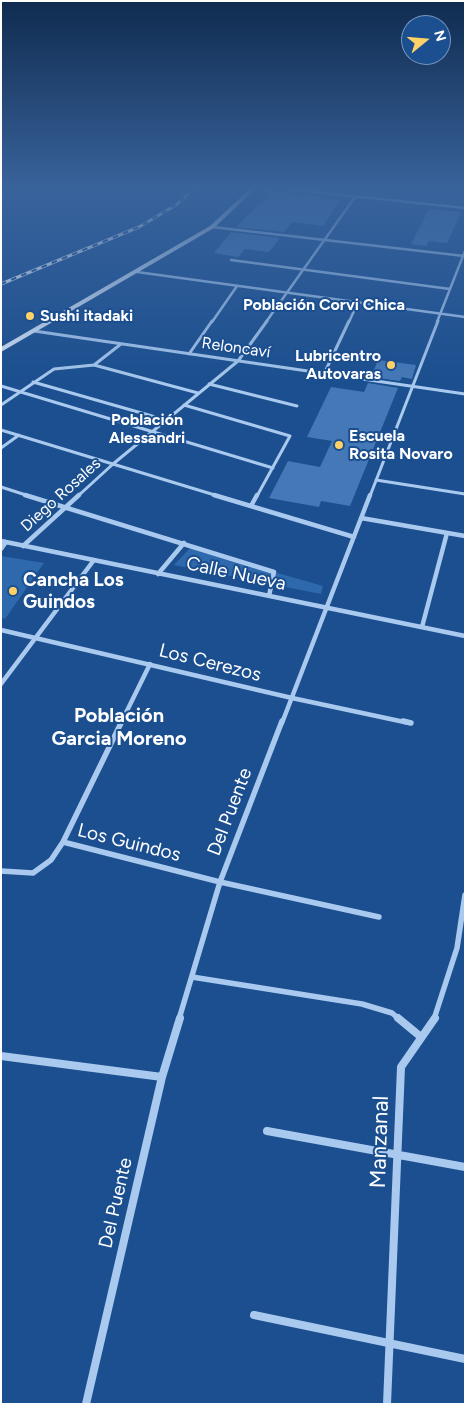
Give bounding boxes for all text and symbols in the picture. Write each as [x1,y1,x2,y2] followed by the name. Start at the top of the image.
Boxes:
[401,15,451,65] north arrow
[430,28,450,43] text: N
[243,295,405,315] district label: Población Corvi Chica
[40,306,133,326] place label: Sushi itadaki
[24,310,36,322] marker: Sushi itadaki
[200,334,272,362] street label: Reloncaví
[295,346,381,384] place label: Lubricentro Autovaras
[385,359,397,371] marker: Lubricentro Autovaras
[109,410,185,448] district label: Población Alessandri
[349,426,453,464] place label: Escuela Rosita Novaro
[333,439,345,451] marker: Escuela Rosita Novaro
[17,454,105,536] street label: Diego Rosales
[184,552,288,596] street label: Calle Nueva
[23,569,124,613] place label: Cancha Los Guindos
[7,585,19,597] marker: Cancha Los Guindos
[157,639,263,687] street label: Los Cerezos
[51,704,187,751] district label: Población Garcia Moreno
[203,765,257,859] street label: Del Puente
[75,819,183,867] street label: Los Guindos
[365,1095,395,1189] street label: Manzanal
[95,1155,137,1251] street label: Del Puente

